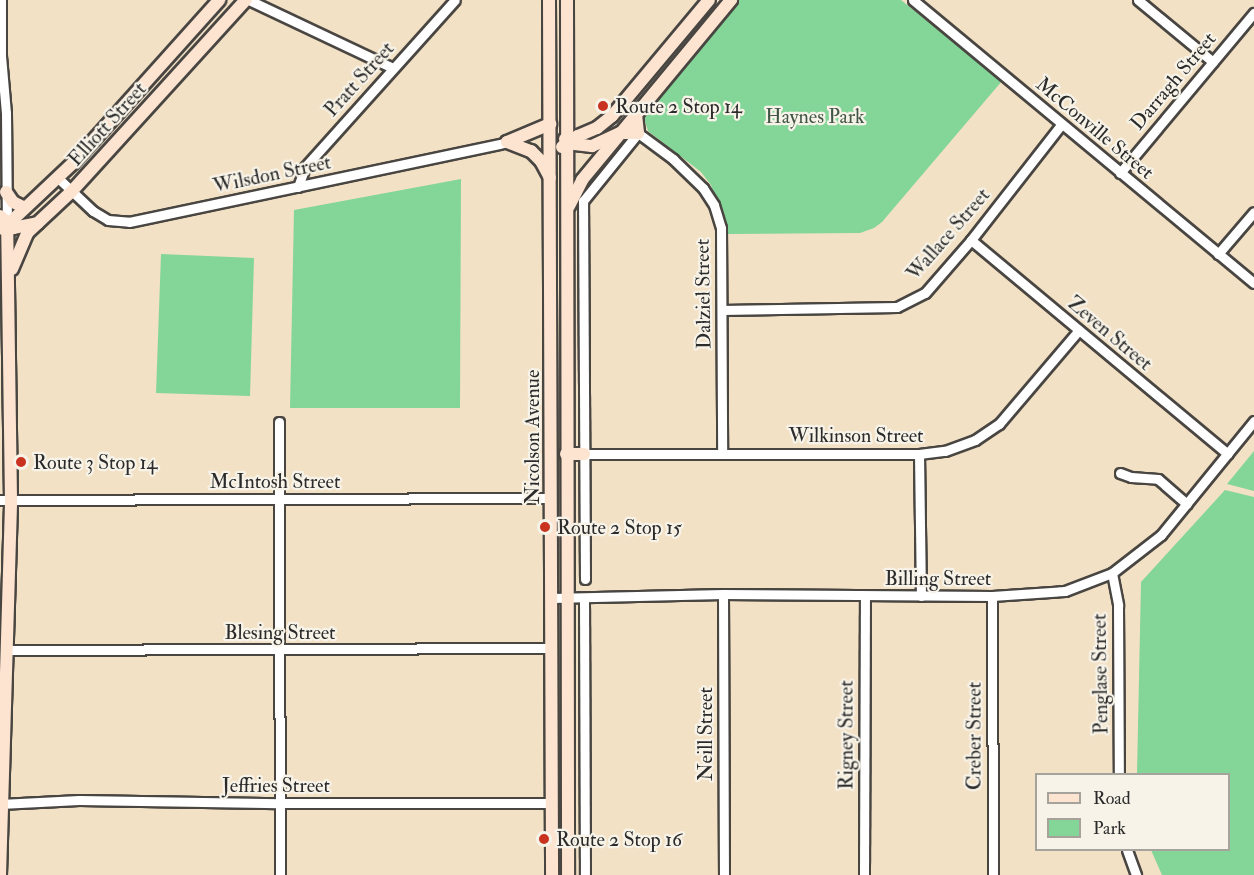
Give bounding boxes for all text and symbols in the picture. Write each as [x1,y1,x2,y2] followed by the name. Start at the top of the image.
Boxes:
[1125,27,1221,135] street label: Darragh Street
[319,37,399,121] street label: Pratt Street
[1031,72,1159,184] street label: McConville Street
[63,77,151,171] street label: Elliott Street
[615,94,742,118] place label: Route 2 Stop 14
[596,99,610,113] marker: Route 2 Stop 14
[765,104,865,128] park label: Haynes Park
[211,150,333,198] street label: Wilsdon Street
[902,183,994,285] street label: Wallace Street
[690,239,716,349] street label: Dalziel Street
[1063,291,1157,375] street label: Zeven Street
[520,370,544,504] street label: Nicolson Avenue
[788,423,924,447] street label: Wilkinson Street
[33,450,157,474] place label: Route 3 Stop 14
[14,455,28,469] marker: Route 3 Stop 14
[210,469,340,493] street label: McIntosh Street
[557,515,682,539] place label: Route 2 Stop 15
[538,520,552,534] marker: Route 2 Stop 15
[885,566,991,590] street label: Billing Street
[1087,613,1113,735] street label: Penglase Street
[224,620,336,644] street label: Blesing Street
[834,680,858,790] street label: Rigney Street
[962,682,986,790] street label: Creber Street
[693,687,717,781] street label: Neill Street
[222,773,330,797] street label: Jeffries Street
[1035,773,1230,851] legend
[1093,787,1131,810] text: Road
[1093,817,1126,840] text: Park
[556,827,682,851] place label: Route 2 Stop 16
[537,832,551,846] marker: Route 2 Stop 16

